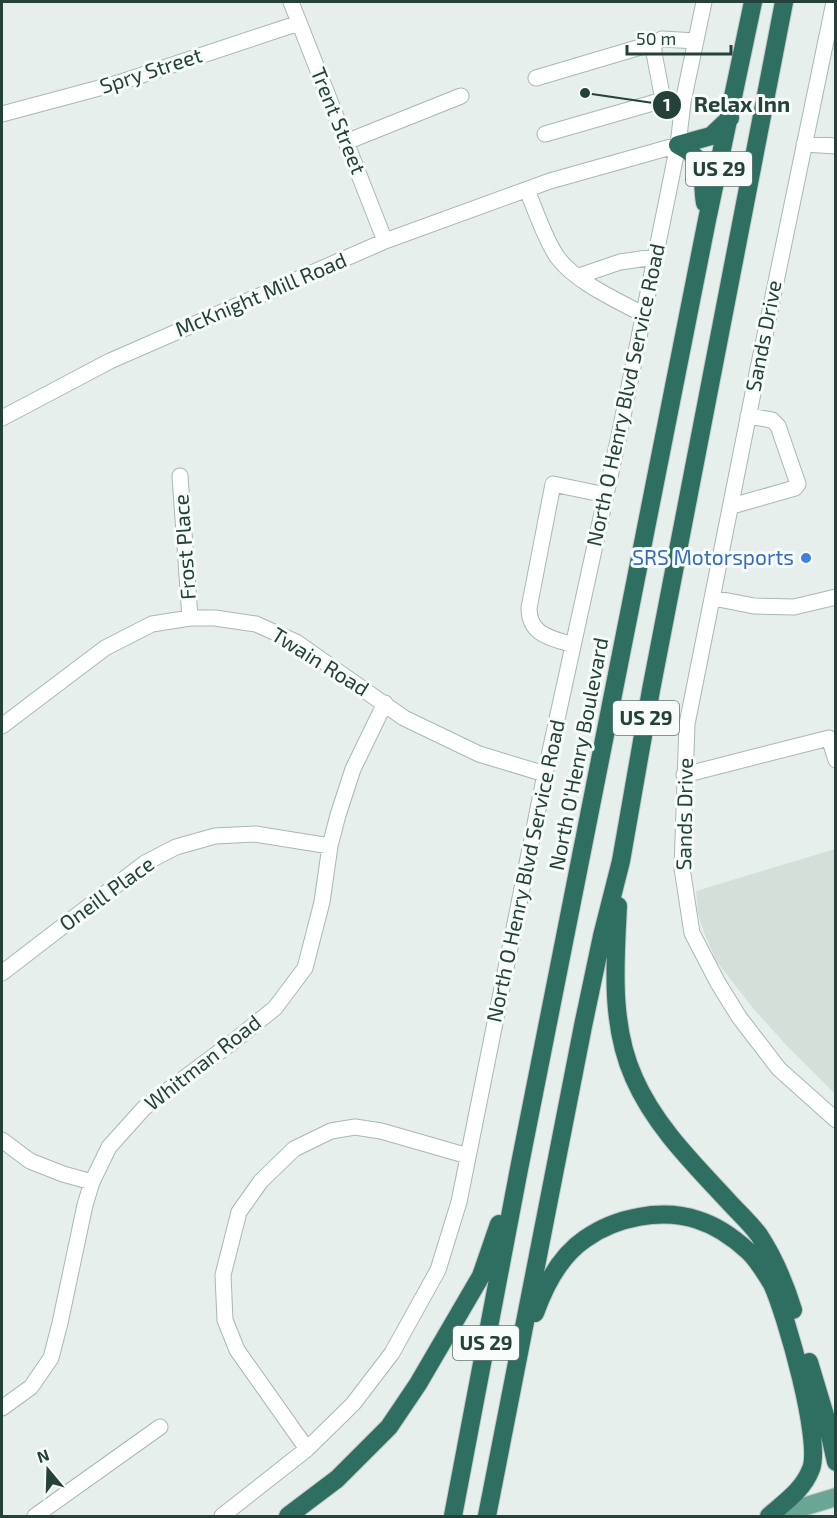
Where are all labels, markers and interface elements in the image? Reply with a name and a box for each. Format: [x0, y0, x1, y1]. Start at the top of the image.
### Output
scale bar [627, 18, 730, 56]
text: 50 m [636, 27, 676, 49]
street label: Spry Street [96, 41, 205, 98]
street label: Trent Street [307, 63, 372, 177]
callout: Relax Inn [652, 85, 802, 125]
text: Relax Inn [694, 90, 790, 116]
text: 1 [663, 93, 671, 115]
road number: US 29 [686, 152, 752, 186]
street label: North O Henry Blvd Service Road [580, 241, 669, 548]
street label: McKnight Mill Road [171, 246, 350, 341]
street label: Sands Drive [740, 278, 786, 393]
street label: Frost Place [167, 493, 200, 601]
place label: SRS Motorsports [632, 544, 794, 569]
marker: SRS Motorsports [799, 551, 813, 565]
street label: Twain Road [268, 621, 374, 700]
street label: North O'Henry Boulevard [543, 635, 612, 872]
road number: US 29 [613, 701, 679, 735]
street label: North O Henry Blvd Service Road [480, 717, 569, 1024]
street label: Sands Drive [670, 757, 697, 871]
street label: Oneill Place [54, 850, 158, 935]
street label: Whitman Road [139, 1009, 265, 1115]
road number: US 29 [453, 1326, 519, 1360]
north arrow [18, 1440, 78, 1500]
text: N [34, 1444, 52, 1466]

